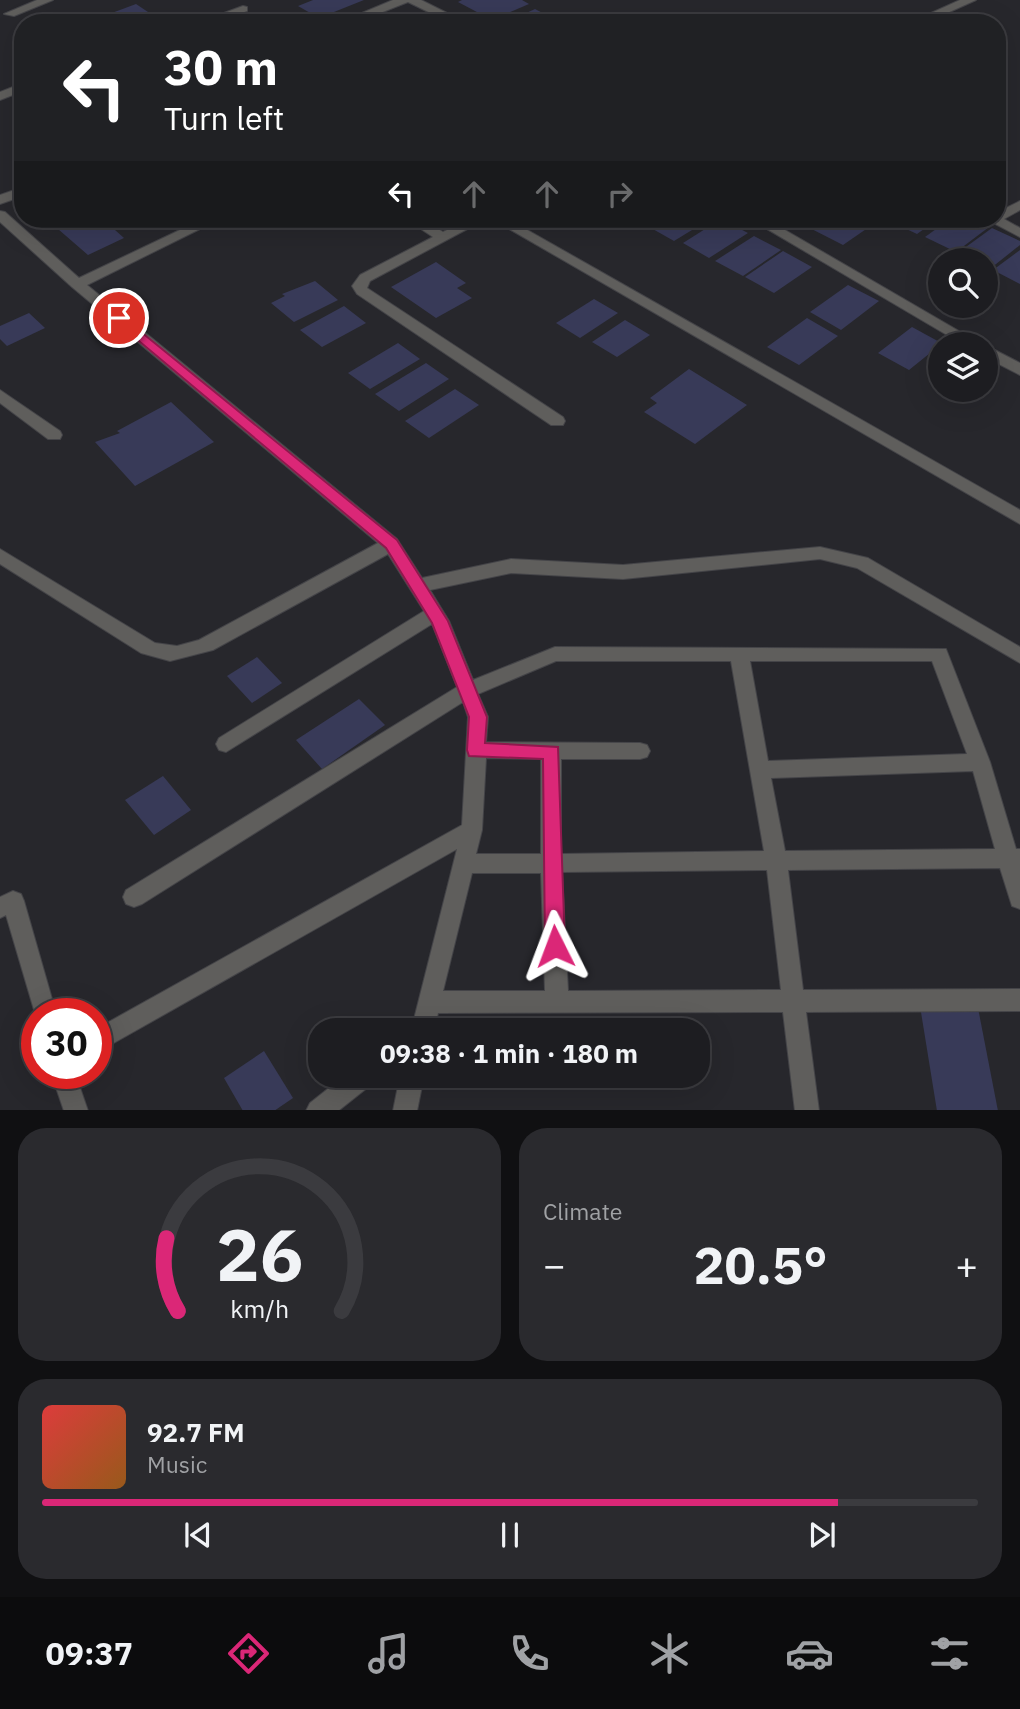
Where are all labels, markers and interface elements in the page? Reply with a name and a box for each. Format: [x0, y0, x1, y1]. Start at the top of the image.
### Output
text: 30 m [164, 35, 278, 98]
icon: left [49, 42, 140, 133]
text: Turn left [164, 97, 284, 139]
icon: left [382, 175, 420, 213]
icon: ahead [455, 175, 493, 213]
icon: ahead [528, 175, 566, 213]
icon: right [601, 175, 639, 213]
map controls [928, 248, 998, 402]
button: search [928, 248, 998, 318]
pin [89, 288, 149, 348]
icon: arrive [100, 299, 138, 337]
button: layers [928, 332, 998, 402]
position arrow [518, 909, 592, 983]
speed limit sign: 30 [21, 998, 112, 1089]
text: 09:38 · 1 min · 180 m [380, 1036, 638, 1070]
text: Climate [543, 1196, 622, 1226]
text: 26 [216, 1206, 303, 1301]
text: 20.5° [693, 1231, 828, 1298]
text: − [543, 1240, 566, 1289]
text: + [955, 1240, 978, 1289]
text: km/h [230, 1291, 289, 1324]
text: 92.7 FM [147, 1415, 245, 1449]
text: Music [147, 1449, 207, 1479]
icon: previous [179, 1516, 217, 1554]
icon: pause [491, 1516, 529, 1554]
icon: next [803, 1516, 841, 1554]
icon: directions [224, 1629, 273, 1678]
icon: music [364, 1629, 413, 1678]
icon: phone [505, 1629, 554, 1678]
icon: climate [645, 1629, 694, 1678]
icon: car [785, 1629, 834, 1678]
icon: filters [925, 1629, 974, 1678]
text: 09:37 [46, 1632, 133, 1674]

